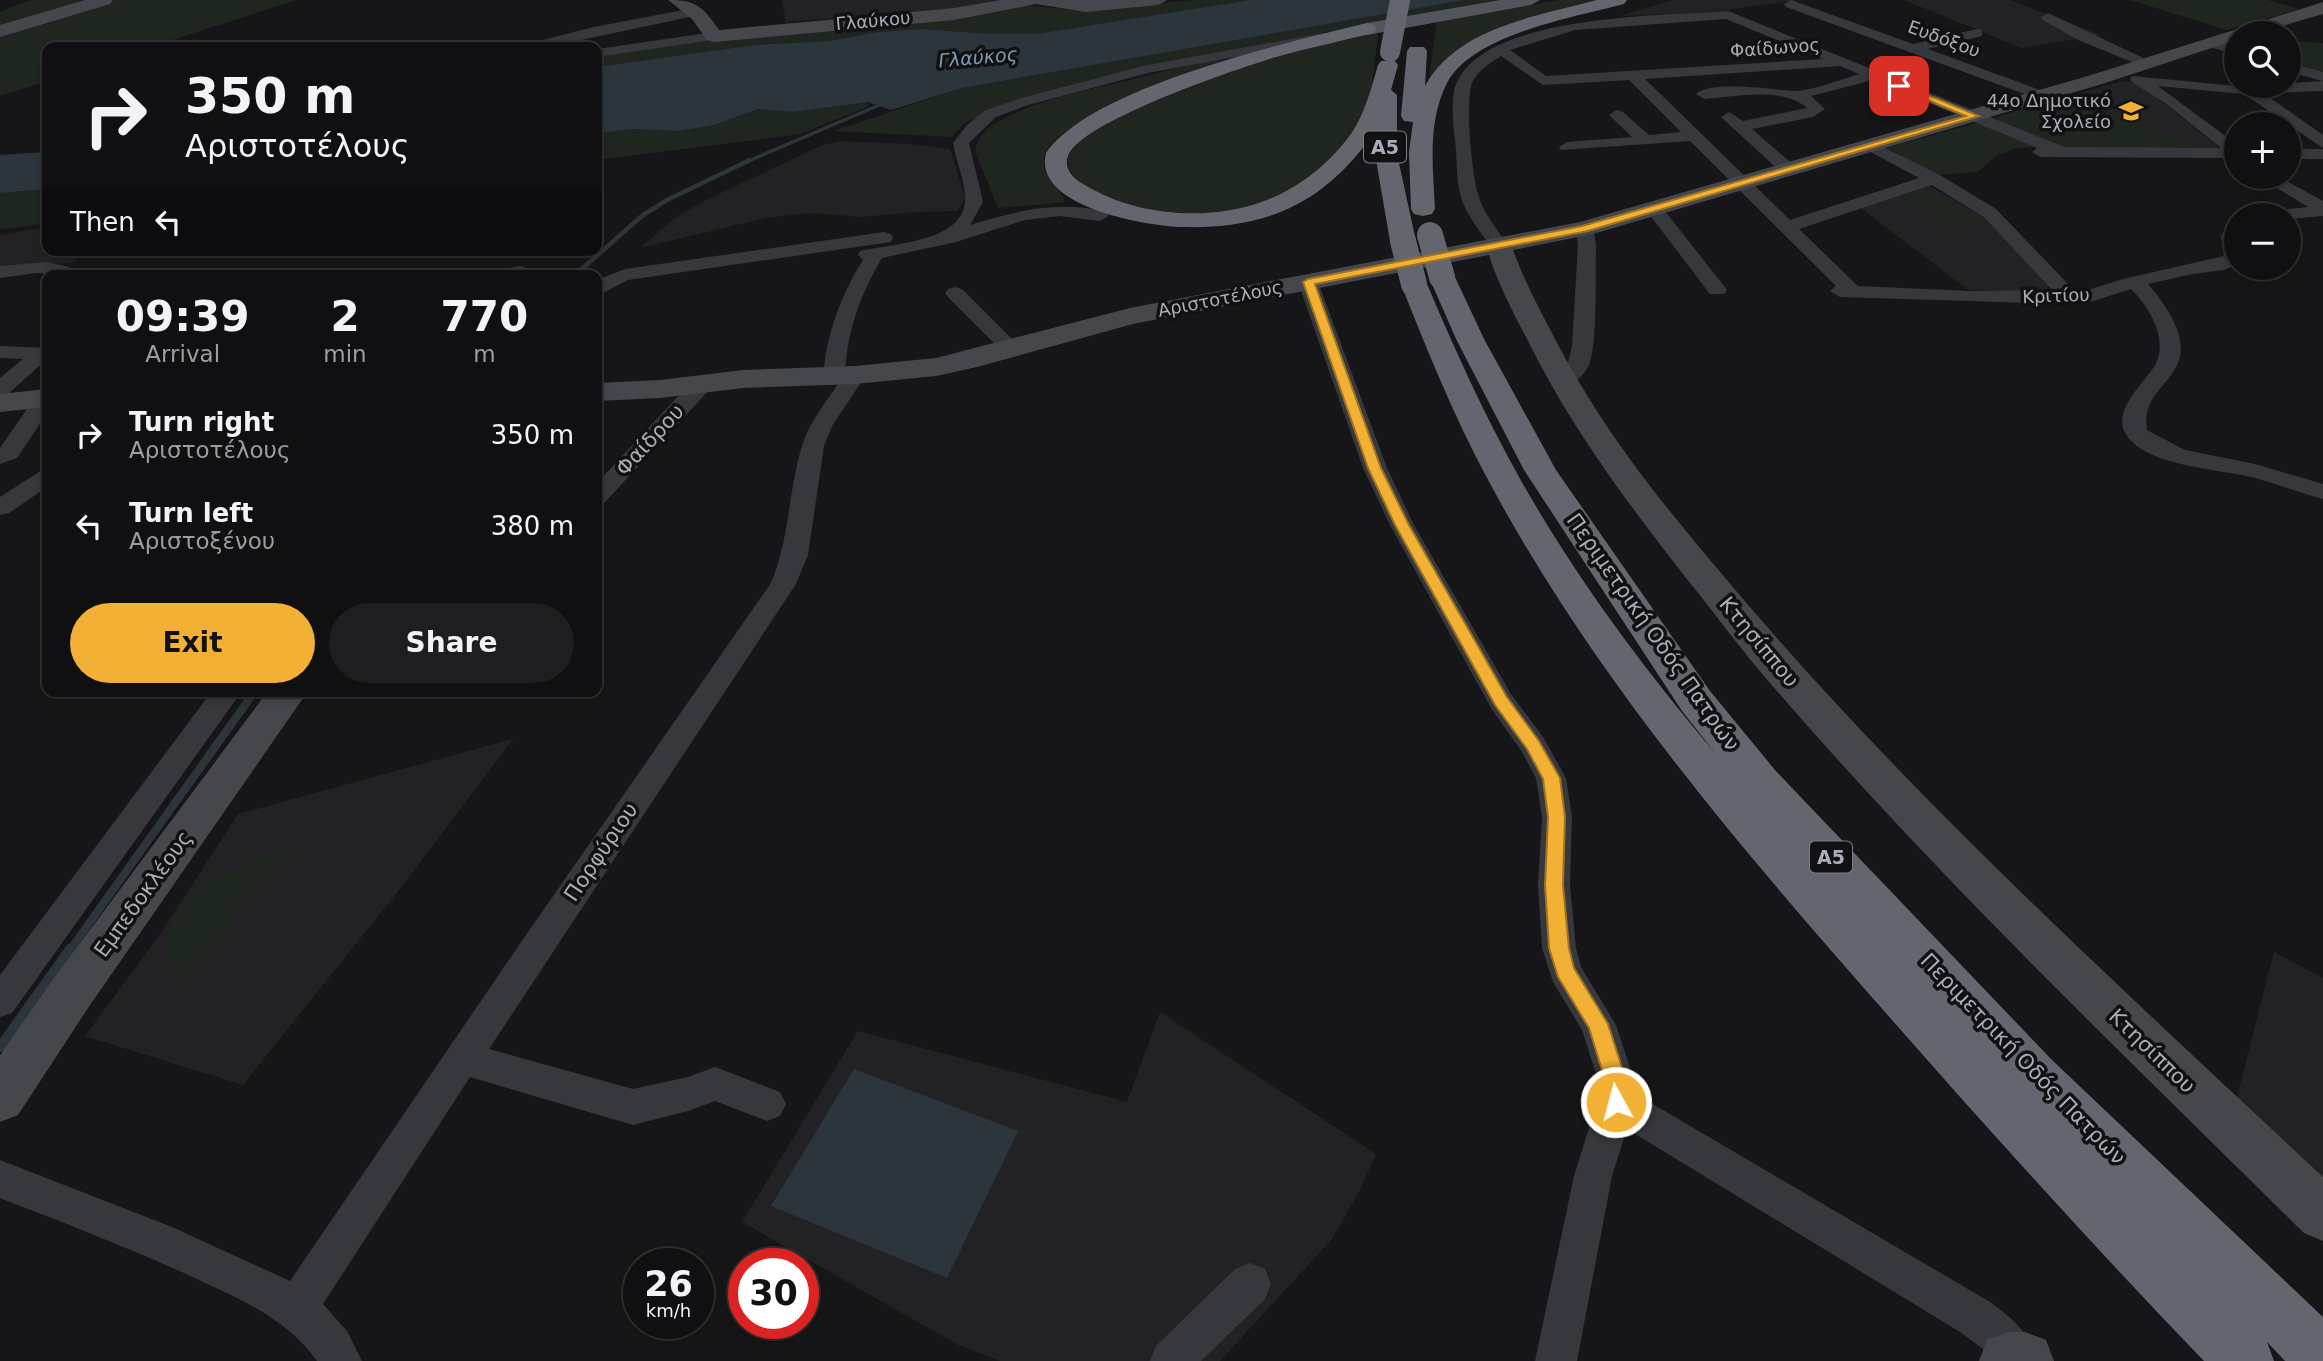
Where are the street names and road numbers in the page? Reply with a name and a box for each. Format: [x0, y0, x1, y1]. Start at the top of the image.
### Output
street label: Γλαύκου [835, 7, 911, 34]
street label: Ευδόξου [1905, 16, 1983, 61]
street label: Φαίδωνος [1729, 34, 1821, 61]
road number: Α5 [1364, 132, 1406, 162]
street label: Αριστοτέλους [1156, 276, 1284, 321]
street label: Κριτίου [2022, 284, 2090, 307]
street label: Φαίδρου [611, 399, 689, 481]
street label: Περιμετρική Οδός Πατρών [1562, 509, 1744, 755]
street label: Κτησίππου [1714, 592, 1804, 692]
street label: Πορφύριου [559, 798, 643, 906]
street label: Εμπεδοκλέους [89, 826, 197, 962]
road number: Α5 [1810, 842, 1852, 872]
street label: Περιμετρική Οδός Πατρών [1916, 949, 2130, 1169]
street label: Κτησίππου [2104, 1004, 2200, 1098]

